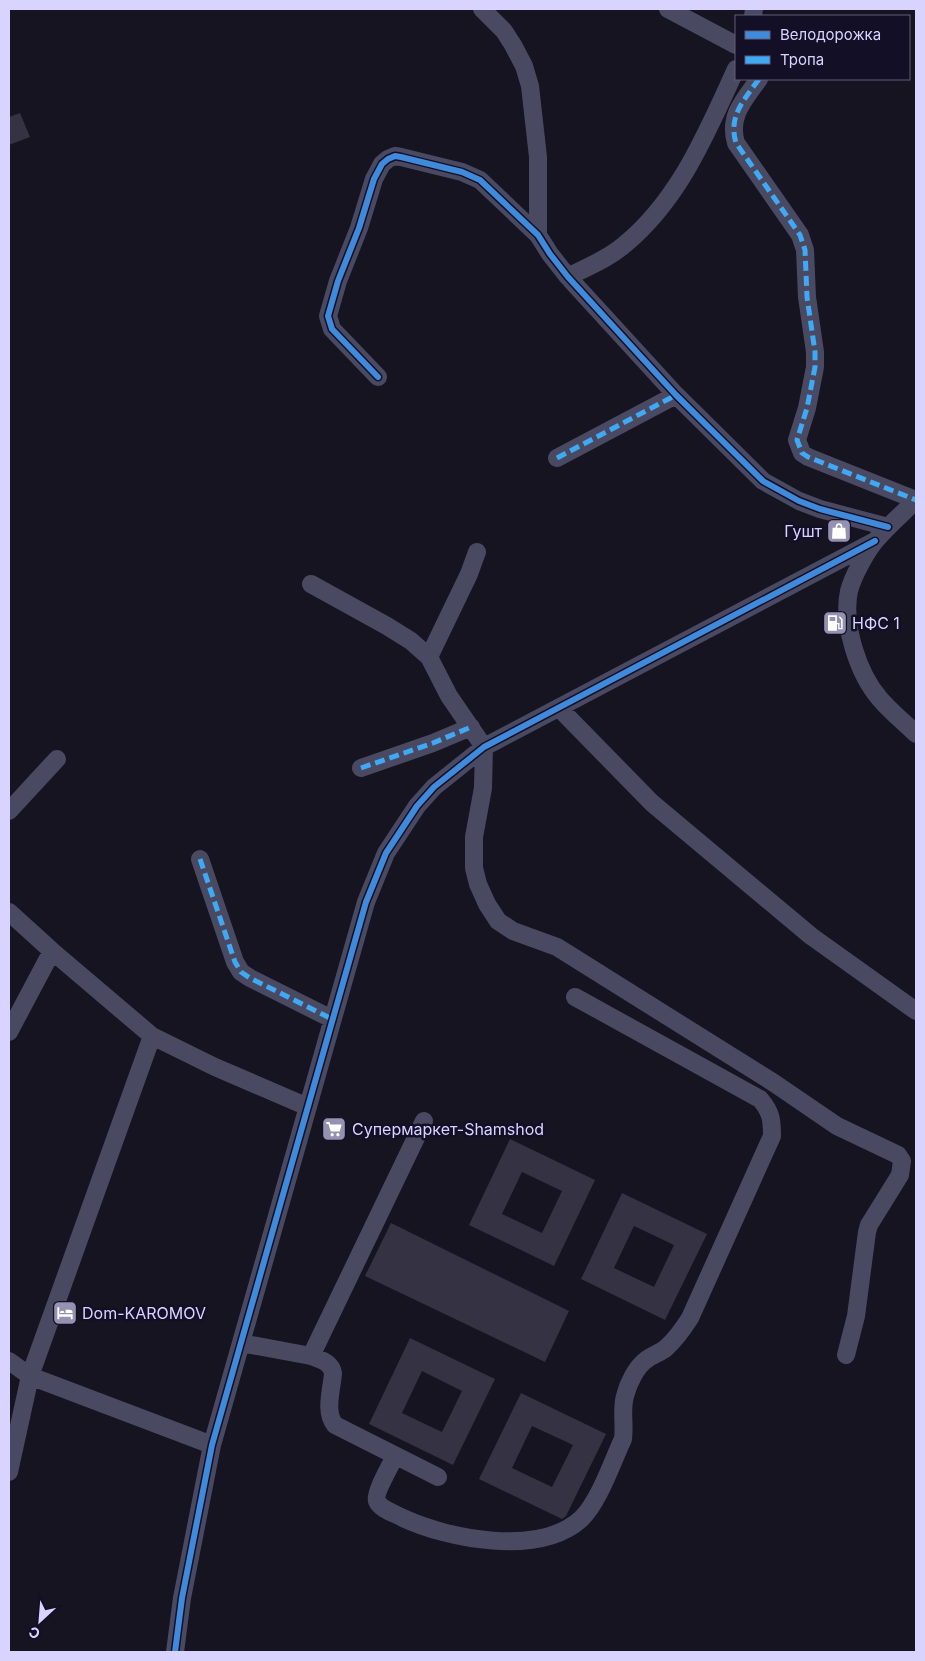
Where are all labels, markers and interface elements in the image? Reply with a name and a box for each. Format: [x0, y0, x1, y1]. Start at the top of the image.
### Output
legend [735, 15, 910, 80]
text: Велодорожка [780, 25, 881, 44]
text: Тропа [780, 50, 824, 69]
shop icon: Гушт [826, 518, 852, 544]
place label: Гушт [784, 521, 823, 541]
fuel station icon: НФС 1 [822, 610, 848, 636]
place label: НФС 1 [852, 613, 900, 633]
supermarket icon: Супермаркет-Shamshod [321, 1116, 347, 1142]
place label: Супермаркет-Shamshod [352, 1119, 544, 1139]
hotel icon: Dom-KAROMOV [52, 1300, 78, 1326]
place label: Dom-KAROMOV [82, 1303, 206, 1323]
north arrow [15, 1596, 65, 1646]
text: С [26, 1623, 42, 1643]

